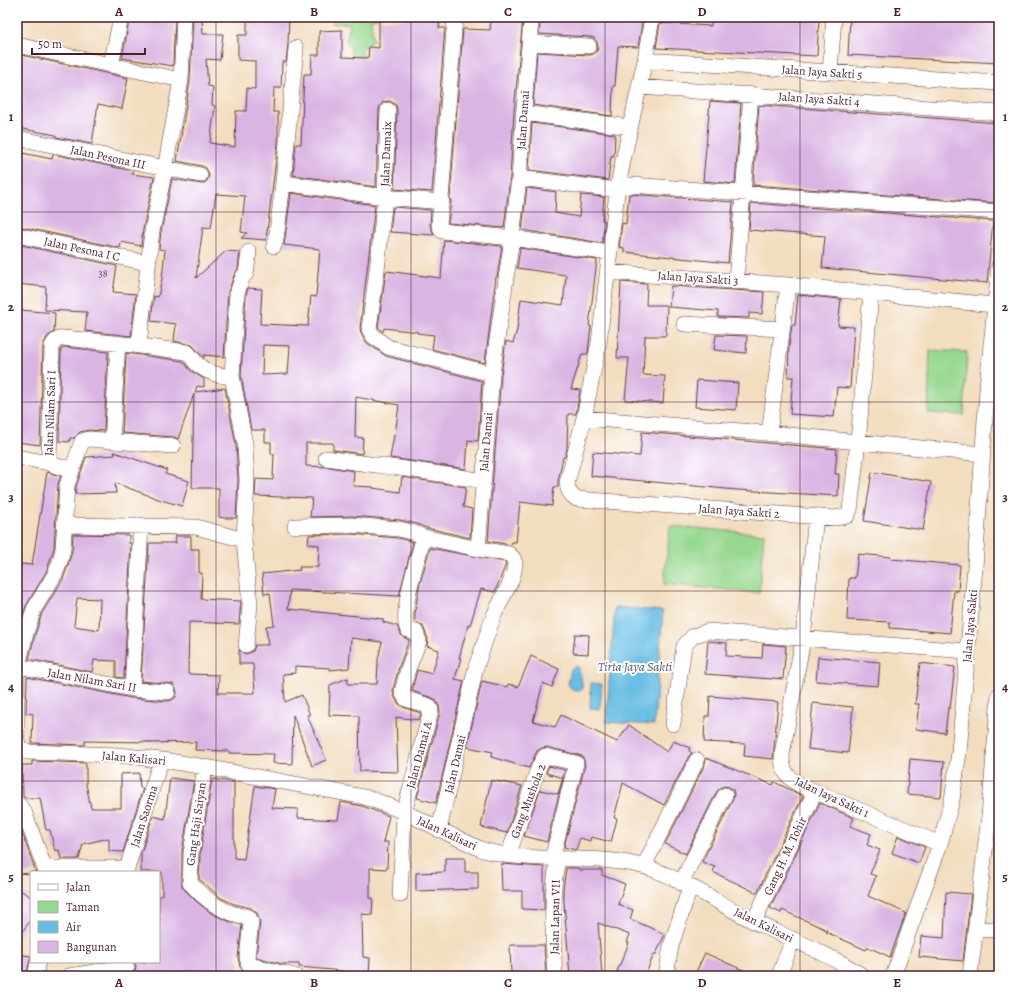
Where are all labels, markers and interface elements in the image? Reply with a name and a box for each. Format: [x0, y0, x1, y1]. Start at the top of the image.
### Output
text: A [114, 3, 124, 20]
text: B [310, 3, 318, 20]
text: C [504, 3, 512, 20]
text: D [697, 3, 707, 20]
text: E [893, 3, 901, 20]
scale bar [32, 30, 145, 56]
text: 50 m [38, 36, 62, 52]
street label: Jalan Jaya Sakti 5 [781, 61, 863, 83]
street label: Jalan Jaya Sakti 4 [778, 88, 861, 110]
street label: Jalan Damai [513, 90, 533, 150]
text: 1 [9, 108, 14, 125]
text: 1 [1003, 108, 1008, 125]
street label: Jalan Damaix [377, 121, 395, 187]
street label: Jalan Pesona III [69, 141, 147, 173]
street label: Jalan Pesona I C [42, 233, 122, 265]
house number: 38 [98, 267, 108, 280]
street label: Jalan Jaya Sakti 3 [657, 267, 739, 289]
text: 2 [8, 298, 15, 315]
text: 2 [1002, 298, 1009, 315]
street label: Jalan Nilam Sari I [41, 370, 59, 456]
street label: Jalan Damai [475, 412, 497, 472]
text: 3 [8, 488, 14, 505]
text: 3 [1002, 488, 1008, 505]
street label: Jalan Jaya Sakti 2 [698, 500, 781, 522]
street label: Jalan Jaya Sakti [959, 589, 981, 663]
water label: Tirta Jaya Sakti [598, 658, 673, 675]
street label: Jalan Nilam Sari II [46, 664, 138, 696]
text: 4 [8, 678, 14, 695]
text: 4 [1002, 678, 1008, 695]
street label: Jalan Damai A [402, 719, 436, 790]
street label: Jalan Damai [440, 733, 470, 795]
street label: Jalan Kalisari [101, 747, 167, 769]
street label: Gang Mushola 2 [506, 761, 550, 841]
street label: Jalan Jaya Sakti 1 [792, 773, 872, 821]
street label: Gang Haji Saiyan [182, 781, 210, 867]
street label: Jalan Saorma [126, 782, 162, 849]
street label: Jalan Kalisari [414, 812, 480, 854]
street label: Gang H. M. Tohir [760, 814, 810, 898]
text: 5 [8, 868, 14, 885]
text: 5 [1002, 868, 1008, 885]
legend [30, 871, 160, 963]
text: Jalan [66, 879, 91, 895]
street label: Jalan Lapan VII [546, 879, 564, 955]
text: Taman [66, 899, 100, 915]
street label: Jalan Kalisari [732, 904, 796, 946]
text: Air [65, 919, 81, 935]
text: Bangunan [66, 939, 117, 955]
text: A [114, 974, 124, 991]
text: B [310, 974, 318, 991]
text: C [504, 974, 512, 991]
text: D [697, 974, 707, 991]
text: E [893, 974, 901, 991]

